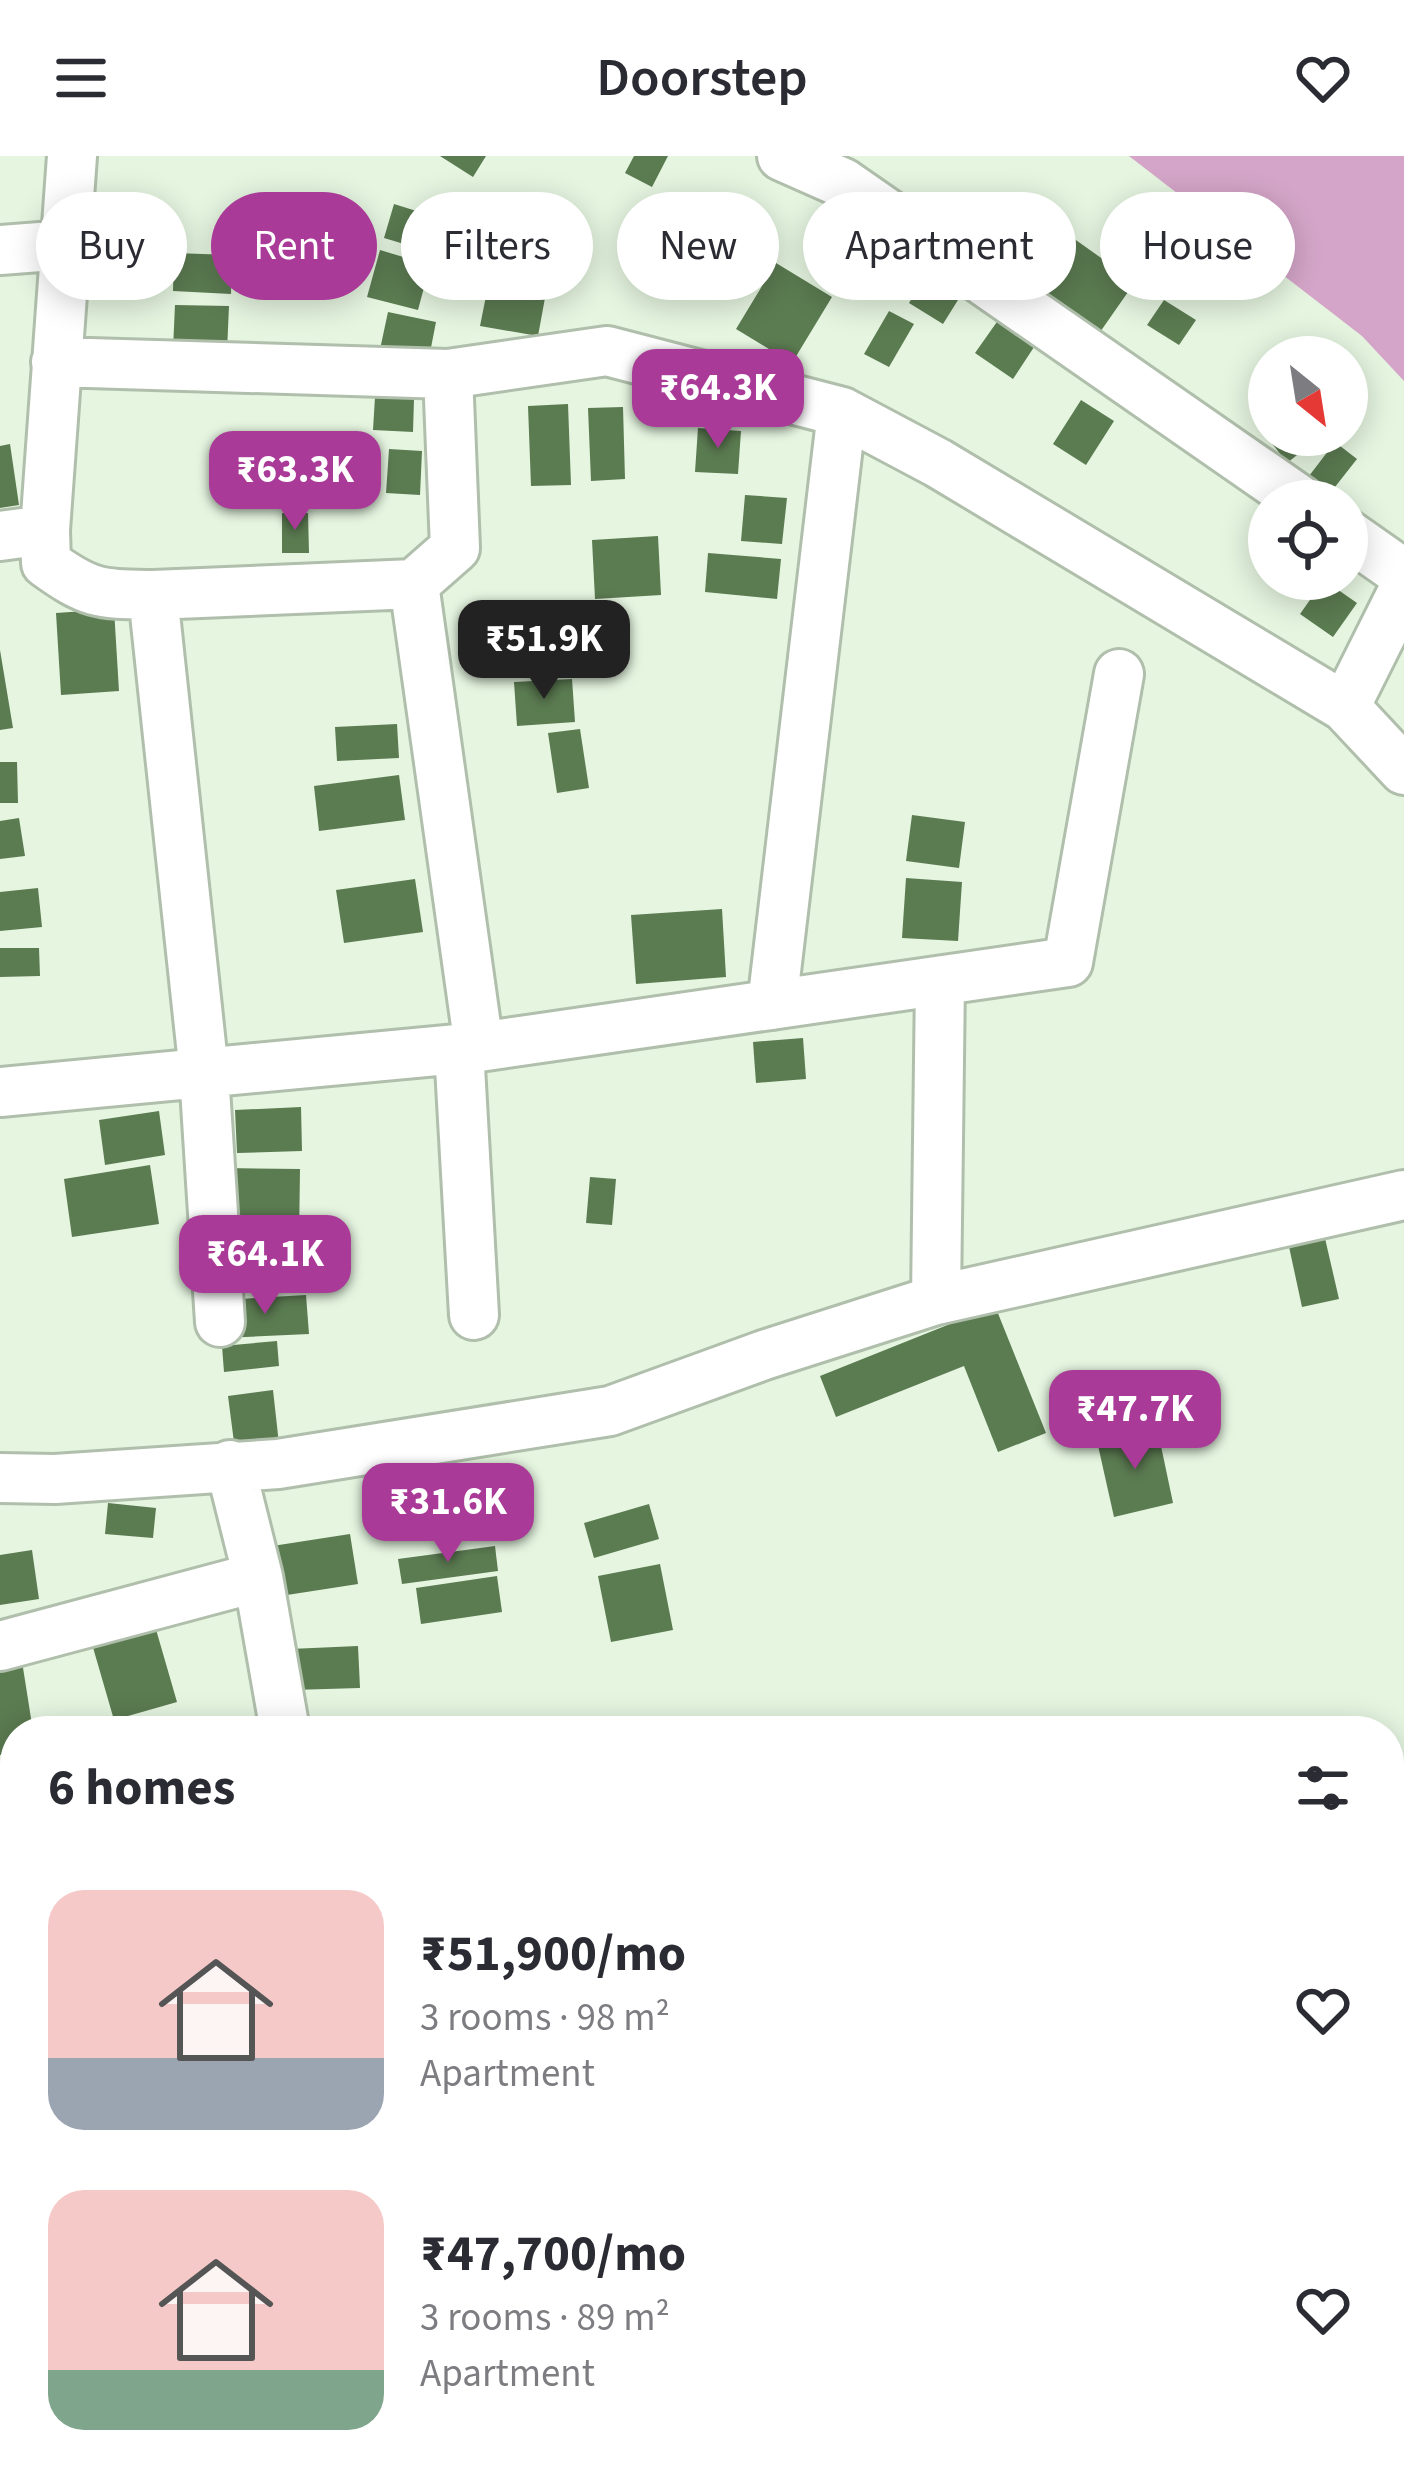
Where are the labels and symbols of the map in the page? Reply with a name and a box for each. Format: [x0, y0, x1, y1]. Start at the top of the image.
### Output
north arrow [1248, 336, 1368, 456]
pin: ₹64.3K [620, 349, 816, 451]
pin: ₹63.3K [197, 431, 393, 533]
pin: ₹51.9K [446, 600, 642, 702]
pin: ₹64.1K [167, 1215, 363, 1317]
pin: ₹47.7K [1037, 1370, 1233, 1472]
pin: ₹31.6K [350, 1463, 546, 1565]

